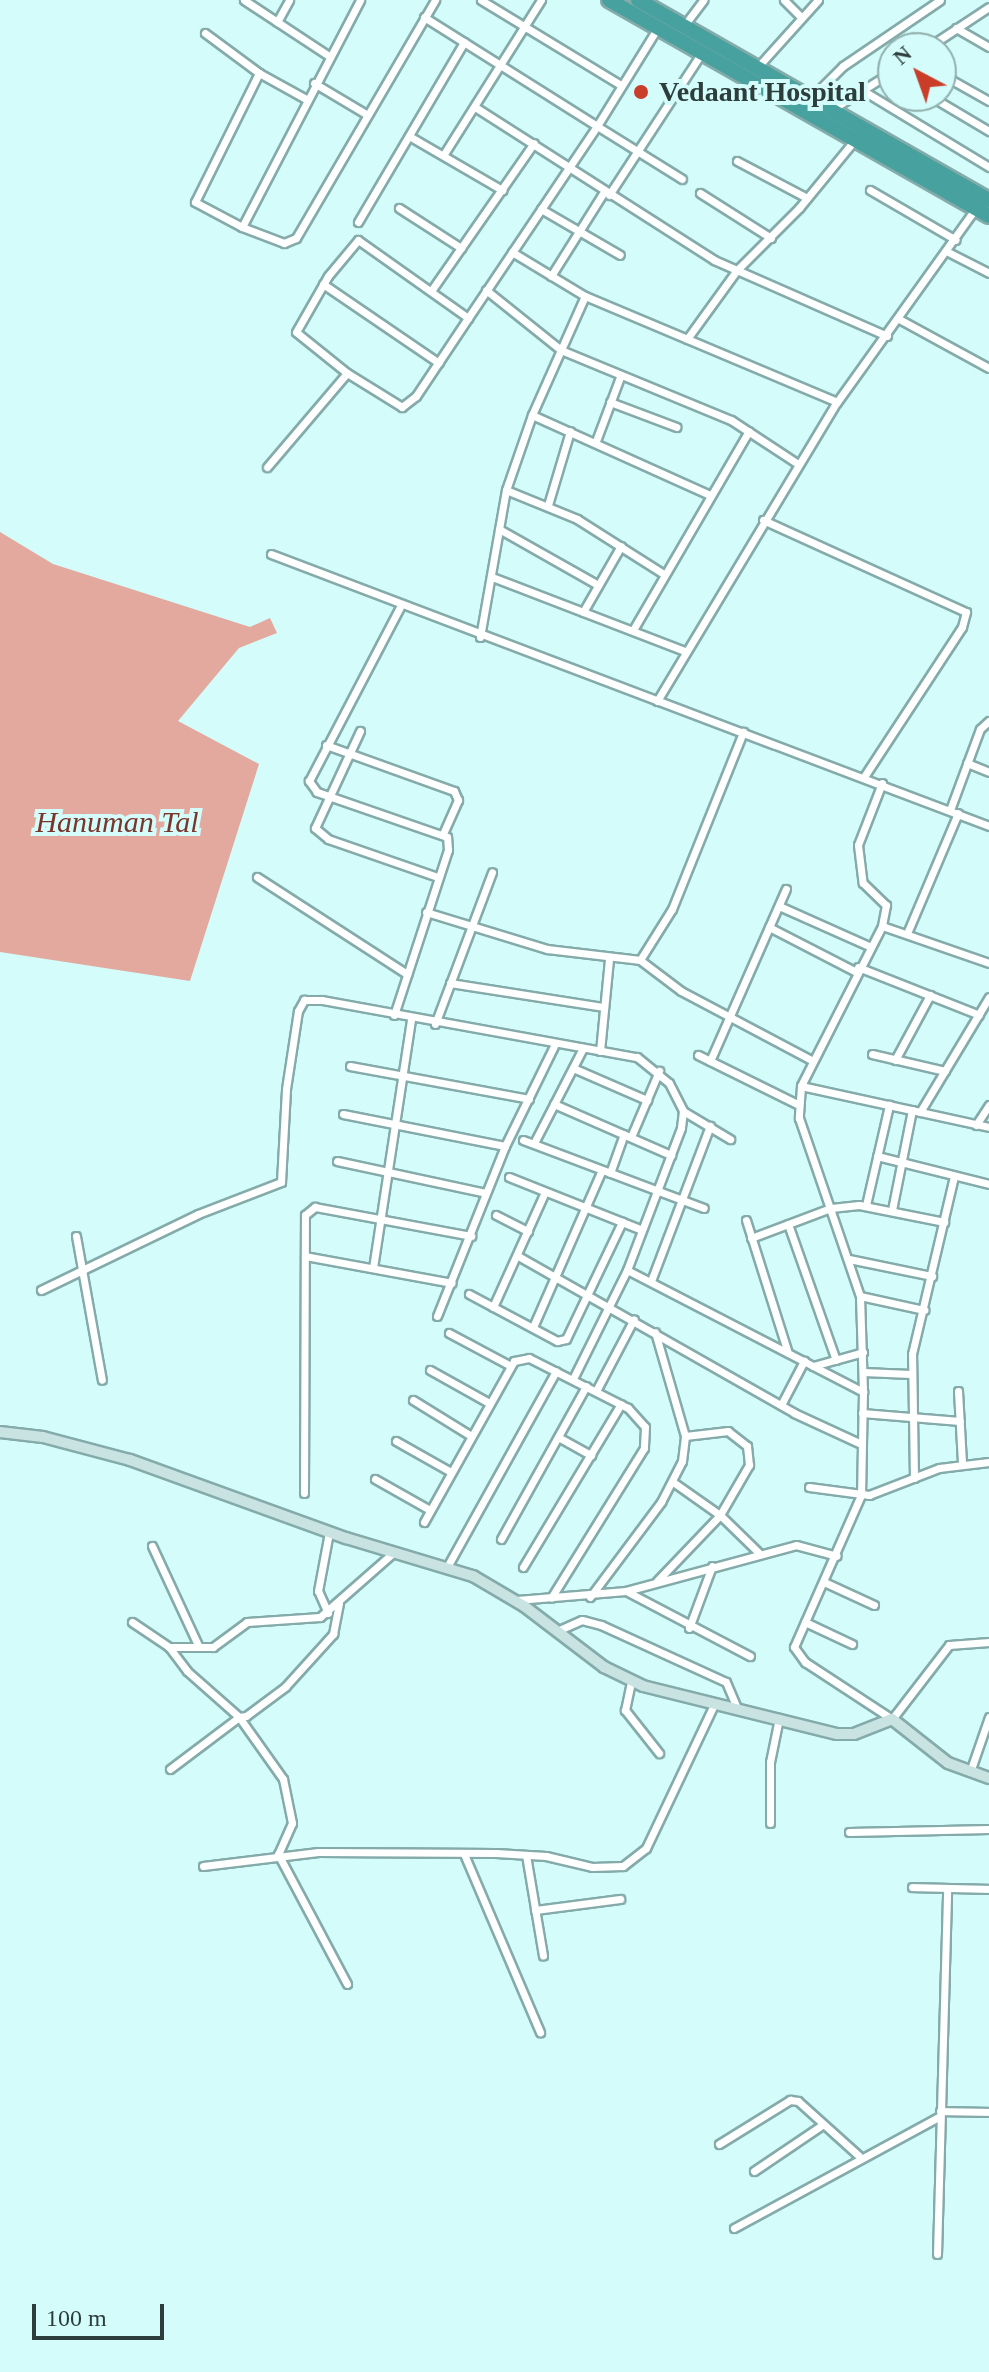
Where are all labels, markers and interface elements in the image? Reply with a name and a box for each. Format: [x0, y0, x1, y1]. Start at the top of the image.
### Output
north arrow [877, 32, 957, 112]
text: N [888, 40, 916, 70]
place label: Vedaant Hospital [659, 75, 866, 109]
marker: Vedaant Hospital [630, 81, 652, 103]
water label: Hanuman Tal [35, 804, 199, 840]
scale bar [36, 2288, 168, 2338]
text: 100 m [46, 2305, 107, 2331]

